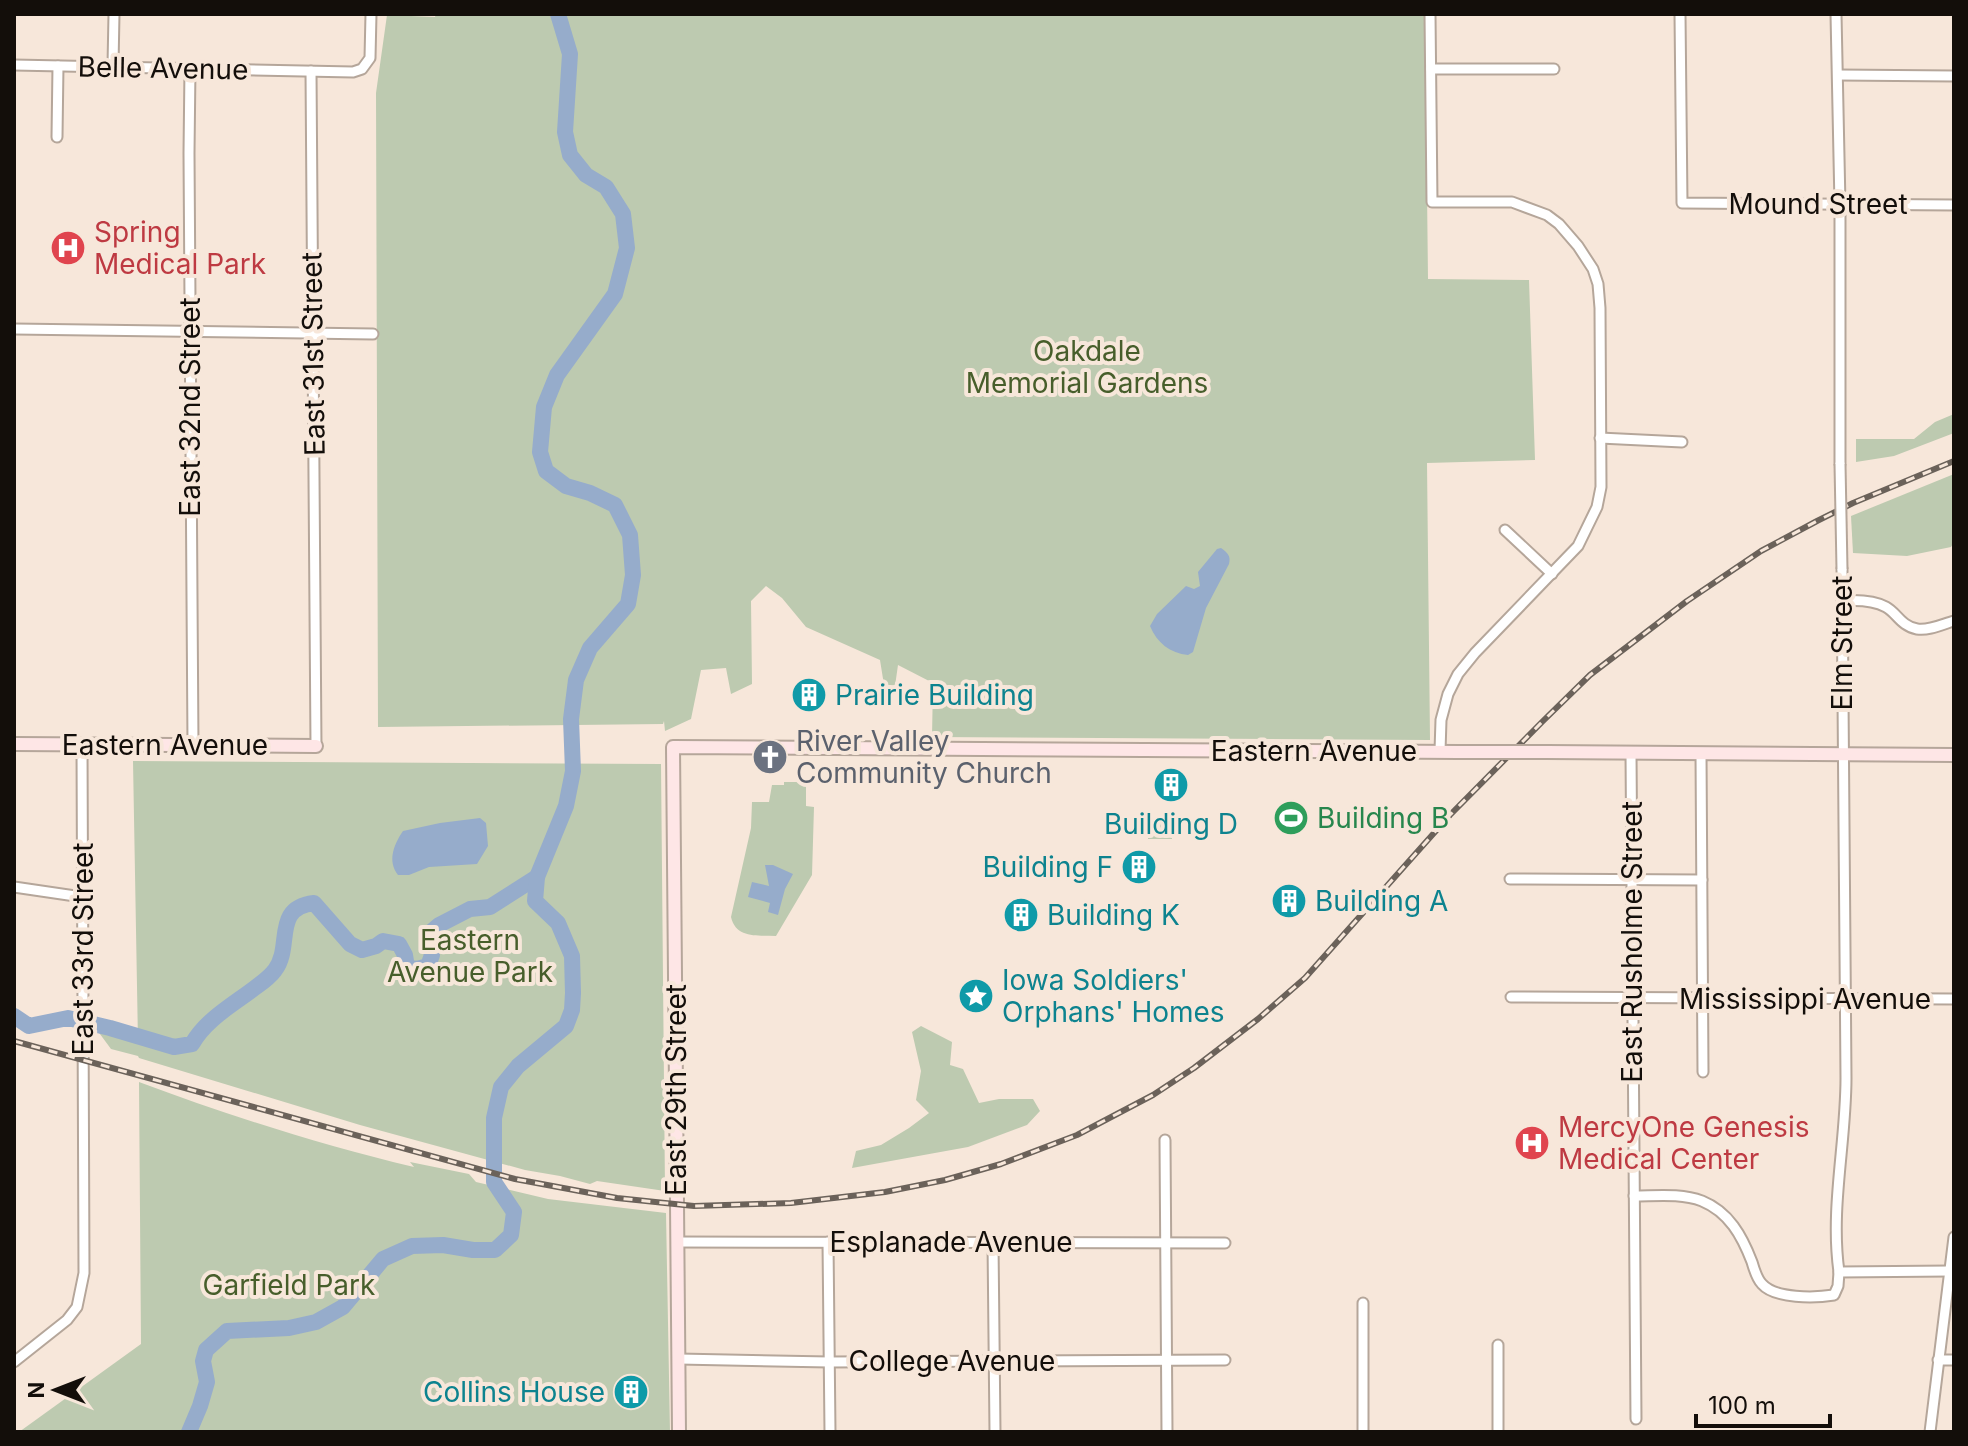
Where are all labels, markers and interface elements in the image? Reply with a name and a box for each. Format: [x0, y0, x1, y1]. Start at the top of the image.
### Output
street label: Belle Avenue [77, 50, 249, 86]
street label: Mound Street [1728, 187, 1908, 221]
place label: Spring Medical Park [94, 215, 266, 281]
hospital icon: Spring Medical Park [49, 229, 87, 267]
street label: East 31st Street [294, 252, 332, 456]
street label: East 32nd Street [173, 297, 207, 517]
park label: Oakdale Memorial Gardens [966, 334, 1208, 400]
street label: Elm Street [1825, 575, 1859, 711]
building icon: Prairie Building [790, 676, 828, 714]
place label: Prairie Building [835, 678, 1034, 712]
place label: River Valley Community Church [796, 724, 1052, 790]
street label: Eastern Avenue [62, 728, 268, 762]
street label: Eastern Avenue [1211, 734, 1417, 768]
church icon: River Valley Community Church [751, 738, 789, 776]
building icon: Building D [1152, 766, 1190, 804]
sports icon: Building B [1272, 799, 1310, 837]
place label: Building B [1317, 801, 1449, 835]
street label: East Rusholme Street [1615, 801, 1649, 1083]
place label: Building D [1104, 807, 1238, 841]
street label: East 33rd Street [66, 842, 100, 1056]
building icon: Building F [1120, 848, 1158, 886]
place label: Building F [983, 850, 1113, 884]
building icon: Building A [1270, 882, 1308, 920]
place label: Building A [1315, 884, 1448, 918]
building icon: Building K [1002, 896, 1040, 934]
place label: Building K [1047, 898, 1180, 932]
park label: Eastern Avenue Park [387, 923, 553, 989]
place label: Iowa Soldiers' Orphans' Homes [1002, 963, 1225, 1029]
place icon: Iowa Soldiers' Orphans' Homes [957, 977, 995, 1015]
street label: Mississippi Avenue [1679, 982, 1931, 1016]
street label: East 29th Street [659, 984, 693, 1196]
place label: MercyOne Genesis Medical Center [1558, 1110, 1809, 1176]
hospital icon: MercyOne Genesis Medical Center [1513, 1124, 1551, 1162]
street label: Esplanade Avenue [829, 1225, 1073, 1259]
park label: Garfield Park [203, 1268, 375, 1302]
street label: College Avenue [849, 1344, 1055, 1378]
north arrow [16, 1350, 96, 1430]
building icon: Collins House [612, 1373, 650, 1411]
place label: Collins House [423, 1375, 605, 1409]
scale bar [1696, 1378, 1830, 1428]
text: N [23, 1382, 49, 1398]
text: 100 m [1708, 1391, 1776, 1420]

